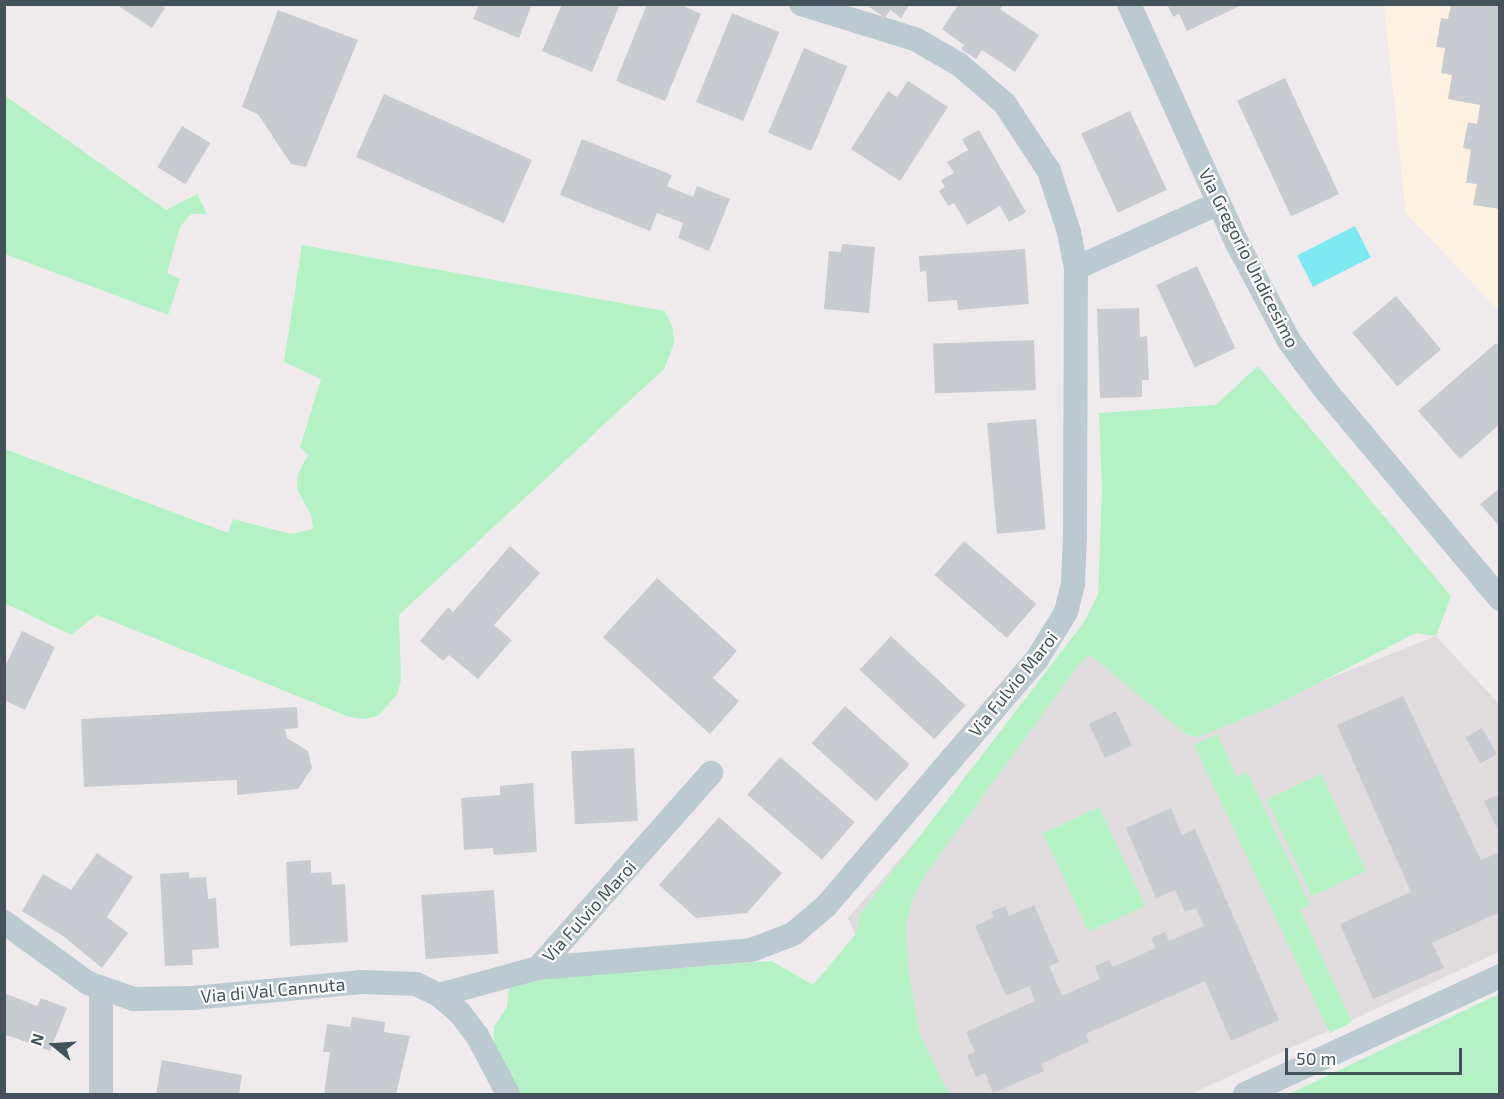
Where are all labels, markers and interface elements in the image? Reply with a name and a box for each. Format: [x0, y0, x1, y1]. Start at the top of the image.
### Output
street label: Via Gregorio Undicesimo [1194, 165, 1304, 351]
street label: Via Fulvio Maroi [964, 627, 1062, 741]
street label: Via Fulvio Maroi [538, 856, 640, 966]
street label: Via di Val Cannuta [199, 973, 347, 1007]
north arrow [24, 1015, 84, 1075]
text: N [26, 1031, 47, 1048]
scale bar [1288, 1036, 1465, 1074]
text: 50 m [1296, 1047, 1336, 1069]

